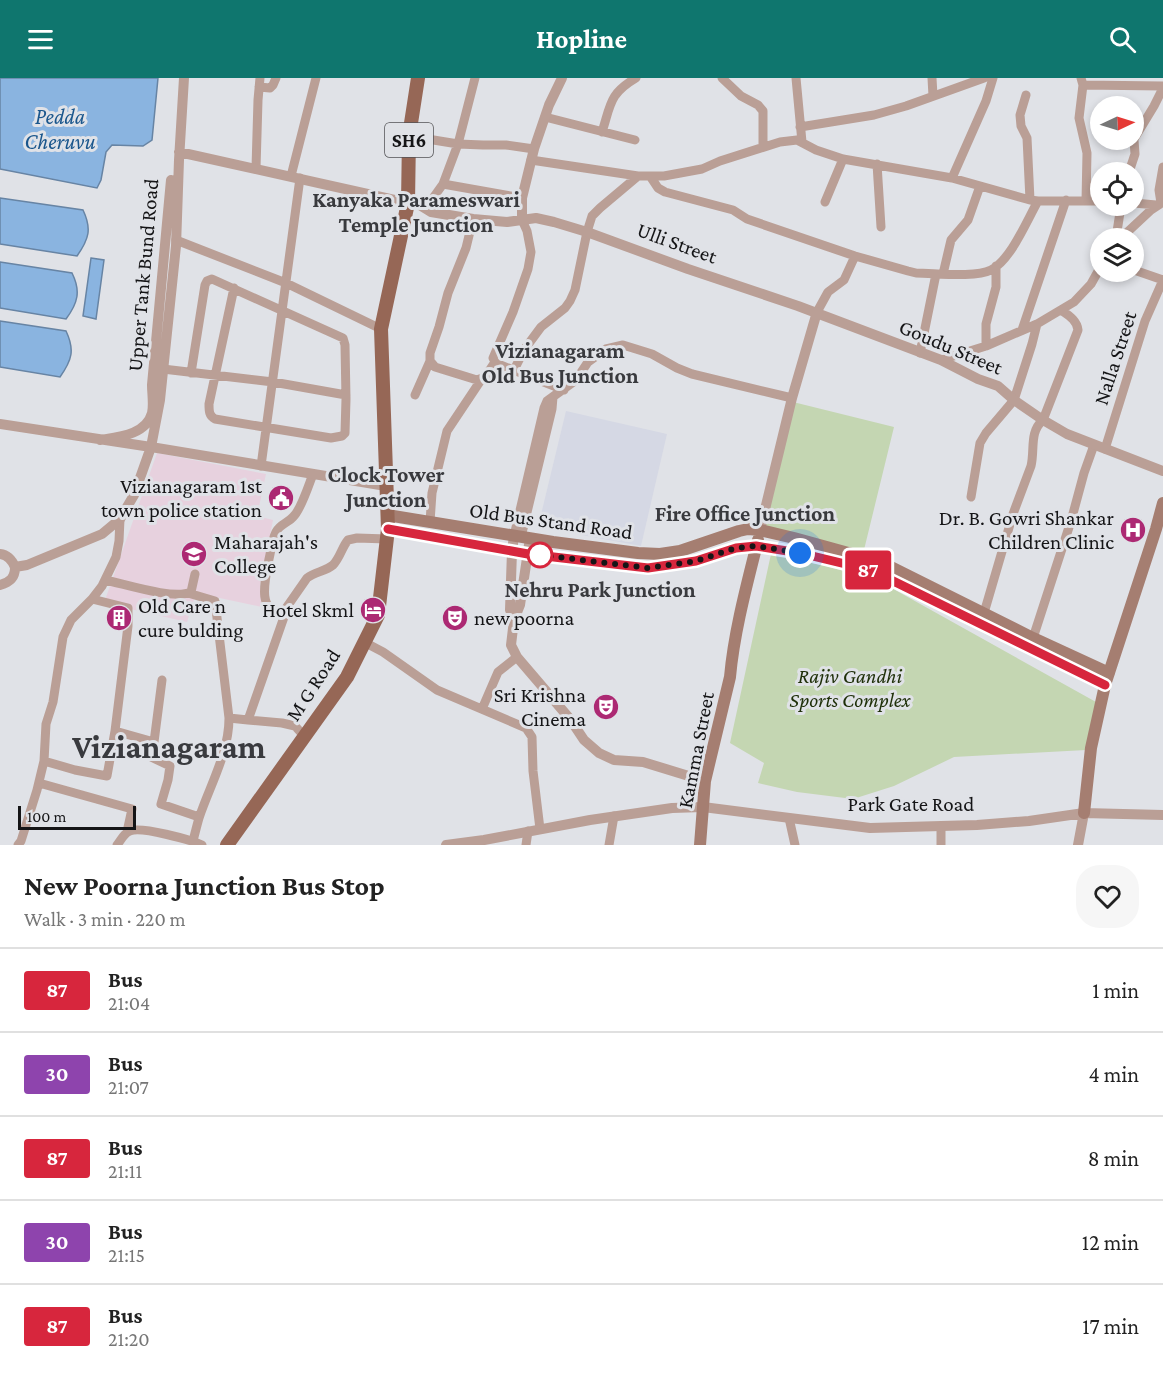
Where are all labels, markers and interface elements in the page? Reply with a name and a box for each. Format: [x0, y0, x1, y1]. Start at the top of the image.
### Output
icon: menu [24, 23, 57, 56]
icon: search [1106, 23, 1139, 56]
text: Hopline [536, 24, 627, 54]
north arrow [1090, 96, 1144, 150]
map controls [1090, 96, 1144, 282]
water label: Pedda Cheruvu [25, 104, 95, 154]
road number: SH6 [385, 123, 433, 157]
button: locate [1090, 162, 1144, 216]
street label: Upper Tank Bund Road [123, 178, 163, 372]
district label: Kanyaka Parameswari Temple Junction [312, 187, 520, 237]
street label: Ulli Street [634, 217, 721, 269]
button: layers [1090, 228, 1144, 282]
street label: Nalla Street [1089, 307, 1142, 408]
street label: Goudu Street [896, 314, 1007, 380]
district label: Vizianagaram Old Bus Junction [481, 338, 639, 388]
district label: Clock Tower Junction [328, 462, 445, 512]
place label: Vizianagaram 1st town police station [101, 474, 263, 522]
public building icon: Vizianagaram 1st town police station [266, 483, 296, 513]
street label: Old Bus Stand Road [468, 498, 634, 544]
district label: Fire Office Junction [655, 501, 836, 526]
place label: Dr. B. Gowri Shankar Children Clinic [939, 506, 1115, 554]
hospital icon: Dr. B. Gowri Shankar Children Clinic [1118, 515, 1148, 545]
place label: Maharajah's College [214, 530, 318, 578]
your location [785, 538, 815, 568]
school or university icon: Maharajah's College [179, 539, 209, 569]
unlabelled marker [527, 542, 553, 568]
line badge: 87 [841, 550, 895, 590]
text: 87 [857, 558, 879, 582]
district label: Nehru Park Junction [504, 577, 696, 602]
place label: Old Care n cure bulding [138, 594, 243, 642]
hotel icon: Hotel Skml [358, 595, 388, 625]
place label: Hotel Skml [262, 598, 354, 622]
building icon: Old Care n cure bulding [104, 603, 134, 633]
theatre icon: new poorna [440, 603, 470, 633]
place label: new poorna [474, 606, 574, 630]
street label: M G Road [281, 644, 345, 726]
park label: Rajiv Gandhi Sports Complex [789, 664, 912, 712]
place label: Sri Krishna Cinema [494, 683, 586, 731]
street label: Kamma Street [673, 689, 719, 810]
theatre icon: Sri Krishna Cinema [591, 692, 621, 722]
district label: Vizianagaram [71, 728, 266, 765]
street label: Park Gate Road [848, 792, 974, 816]
scale bar [18, 803, 136, 830]
text: 100 m [27, 808, 66, 825]
button: heart [1076, 865, 1139, 928]
text: New Poorna Junction Bus Stop [24, 870, 385, 901]
text: Walk · 3 min · 220 m [24, 908, 186, 930]
text: Bus [108, 967, 142, 992]
text: 87 [46, 978, 68, 1002]
text: 1 min [1092, 978, 1139, 1003]
text: 21:04 [108, 992, 150, 1014]
text: Bus [108, 1051, 142, 1076]
text: 30 [45, 1062, 69, 1086]
text: 4 min [1088, 1062, 1139, 1087]
text: 21:07 [108, 1076, 149, 1098]
text: Bus [108, 1135, 142, 1160]
text: 87 [46, 1146, 68, 1170]
text: 8 min [1088, 1146, 1139, 1171]
text: 21:11 [108, 1160, 142, 1182]
text: Bus [108, 1219, 142, 1244]
text: 30 [45, 1230, 69, 1254]
text: 12 min [1082, 1230, 1139, 1255]
text: 21:15 [108, 1244, 145, 1266]
text: Bus [108, 1303, 142, 1328]
text: 87 [46, 1314, 68, 1338]
text: 17 min [1082, 1314, 1139, 1339]
text: 21:20 [108, 1328, 150, 1350]

